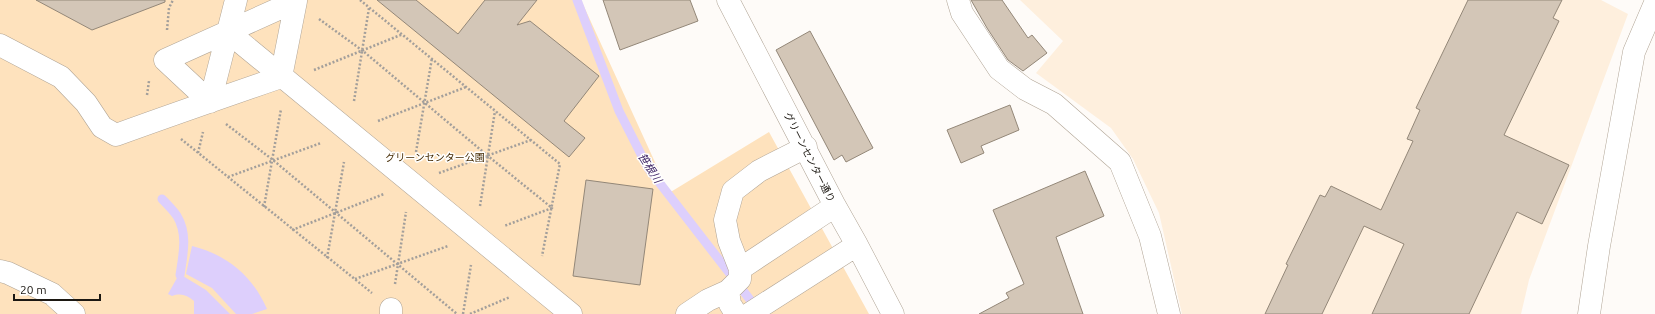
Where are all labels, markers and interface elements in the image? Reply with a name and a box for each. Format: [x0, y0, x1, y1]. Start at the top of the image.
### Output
street label: グリーンセンター通り [782, 110, 837, 204]
water label: 笹根川 [636, 151, 665, 186]
park label: グリーンセンター公園 [385, 152, 485, 163]
scale bar [14, 276, 100, 302]
text: 20 m [20, 283, 47, 296]

